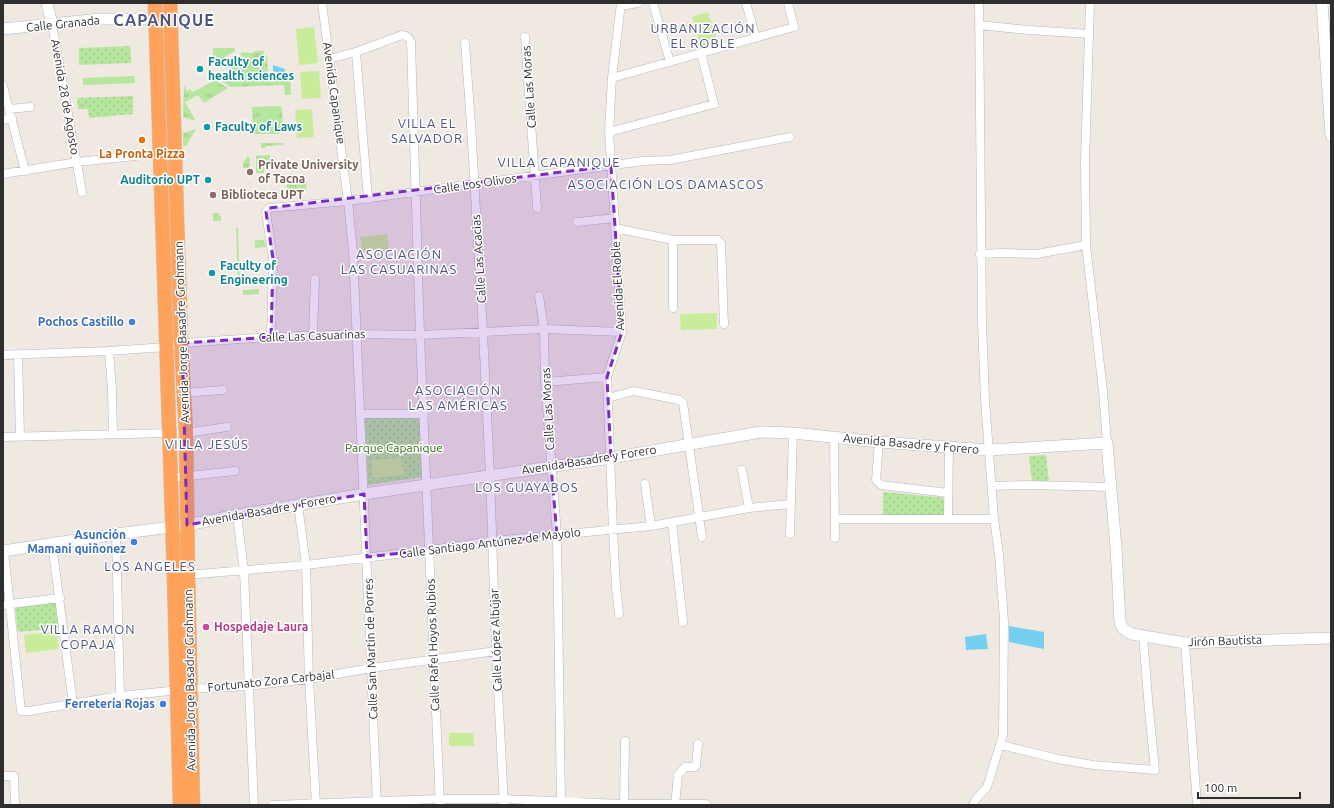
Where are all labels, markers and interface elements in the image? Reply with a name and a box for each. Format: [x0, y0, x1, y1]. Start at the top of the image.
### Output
district label: CAPANIQUE [113, 11, 215, 29]
street label: Calle Granada [25, 13, 100, 34]
district label: URBANIZACIÓN EL ROBLE [651, 21, 755, 50]
street label: Avenida 28 de Agosto [49, 38, 82, 156]
street label: Avenida Capanique [321, 41, 348, 145]
street label: Calle Las Moras [519, 45, 538, 129]
place label: Faculty of health sciences [208, 55, 295, 82]
marker: Faculty of health sciences [195, 64, 205, 74]
district label: VILLA EL SALVADOR [391, 116, 463, 145]
place label: Faculty of Laws [215, 120, 302, 133]
marker: Faculty of Laws [202, 122, 212, 132]
marker: La Pronta Pizza [137, 135, 147, 145]
place label: La Pronta Pizza [99, 147, 185, 160]
district label: VILLA CAPANIQUE [498, 155, 620, 170]
place label: Private University of Tacna [258, 158, 359, 185]
marker: Private University of Tacna [245, 167, 255, 177]
street label: Calle Los Olivos [433, 171, 517, 196]
place label: Auditorio UPT [120, 173, 200, 186]
marker: Auditorio UPT [203, 175, 213, 185]
district label: ASOCIACIÓN LOS DAMASCOS [568, 177, 764, 191]
place label: Biblioteca UPT [221, 188, 304, 201]
marker: Biblioteca UPT [208, 190, 218, 200]
street label: Calle Las Acacias [469, 214, 488, 304]
street label: Avenida Jorge Basadre Grohmann [172, 241, 191, 423]
street label: Avenida El Roble [609, 241, 626, 331]
district label: ASOCIACIÓN LAS CASUARINAS [341, 247, 457, 276]
place label: Faculty of Engineering [220, 259, 288, 286]
marker: Faculty of Engineering [207, 268, 217, 278]
place label: Pochos Castillo [38, 315, 124, 328]
marker: Pochos Castillo [127, 317, 137, 327]
street label: Calle Las Casuarinas [258, 327, 366, 344]
street label: Calle Las Moras [539, 367, 556, 451]
district label: ASOCIACIÓN LAS AMÉRICAS [408, 383, 508, 412]
street label: Avenida Basadre y Forero [843, 431, 980, 456]
district label: VILLA JESÚS [165, 436, 249, 451]
park label: Parque Capanique [345, 441, 443, 454]
street label: Avenida Basadre y Forero [521, 442, 657, 477]
district label: LOS GUAYABOS [475, 480, 579, 494]
street label: Avenida Basadre y Forero [201, 491, 337, 528]
street label: Calle Santiago Antúnez de Mayolo [398, 525, 581, 560]
place label: Asunción Mamani quiñonez [27, 528, 126, 555]
marker: Asunción Mamani quiñonez [129, 537, 139, 547]
district label: LOS ANGELES [104, 559, 196, 573]
street label: Calle San Martín de Porres [362, 578, 379, 720]
street label: Calle Rafel Hoyos Rubios [424, 579, 441, 711]
street label: Calle López Albújar [487, 588, 504, 692]
street label: Avenida Jorge Basadre Grohmann [181, 589, 198, 771]
place label: Hospedaje Laura [214, 620, 308, 633]
district label: VILLA RAMON COPAJA [40, 622, 136, 651]
marker: Hospedaje Laura [201, 622, 211, 632]
street label: Jirón Bautista [1188, 633, 1262, 648]
street label: Fortunato Zora Carbajal [207, 667, 335, 694]
place label: Ferretería Rojas [65, 697, 155, 710]
marker: Ferretería Rojas [158, 699, 168, 709]
scale bar [1198, 774, 1300, 800]
text: 100 m [1204, 781, 1237, 794]

